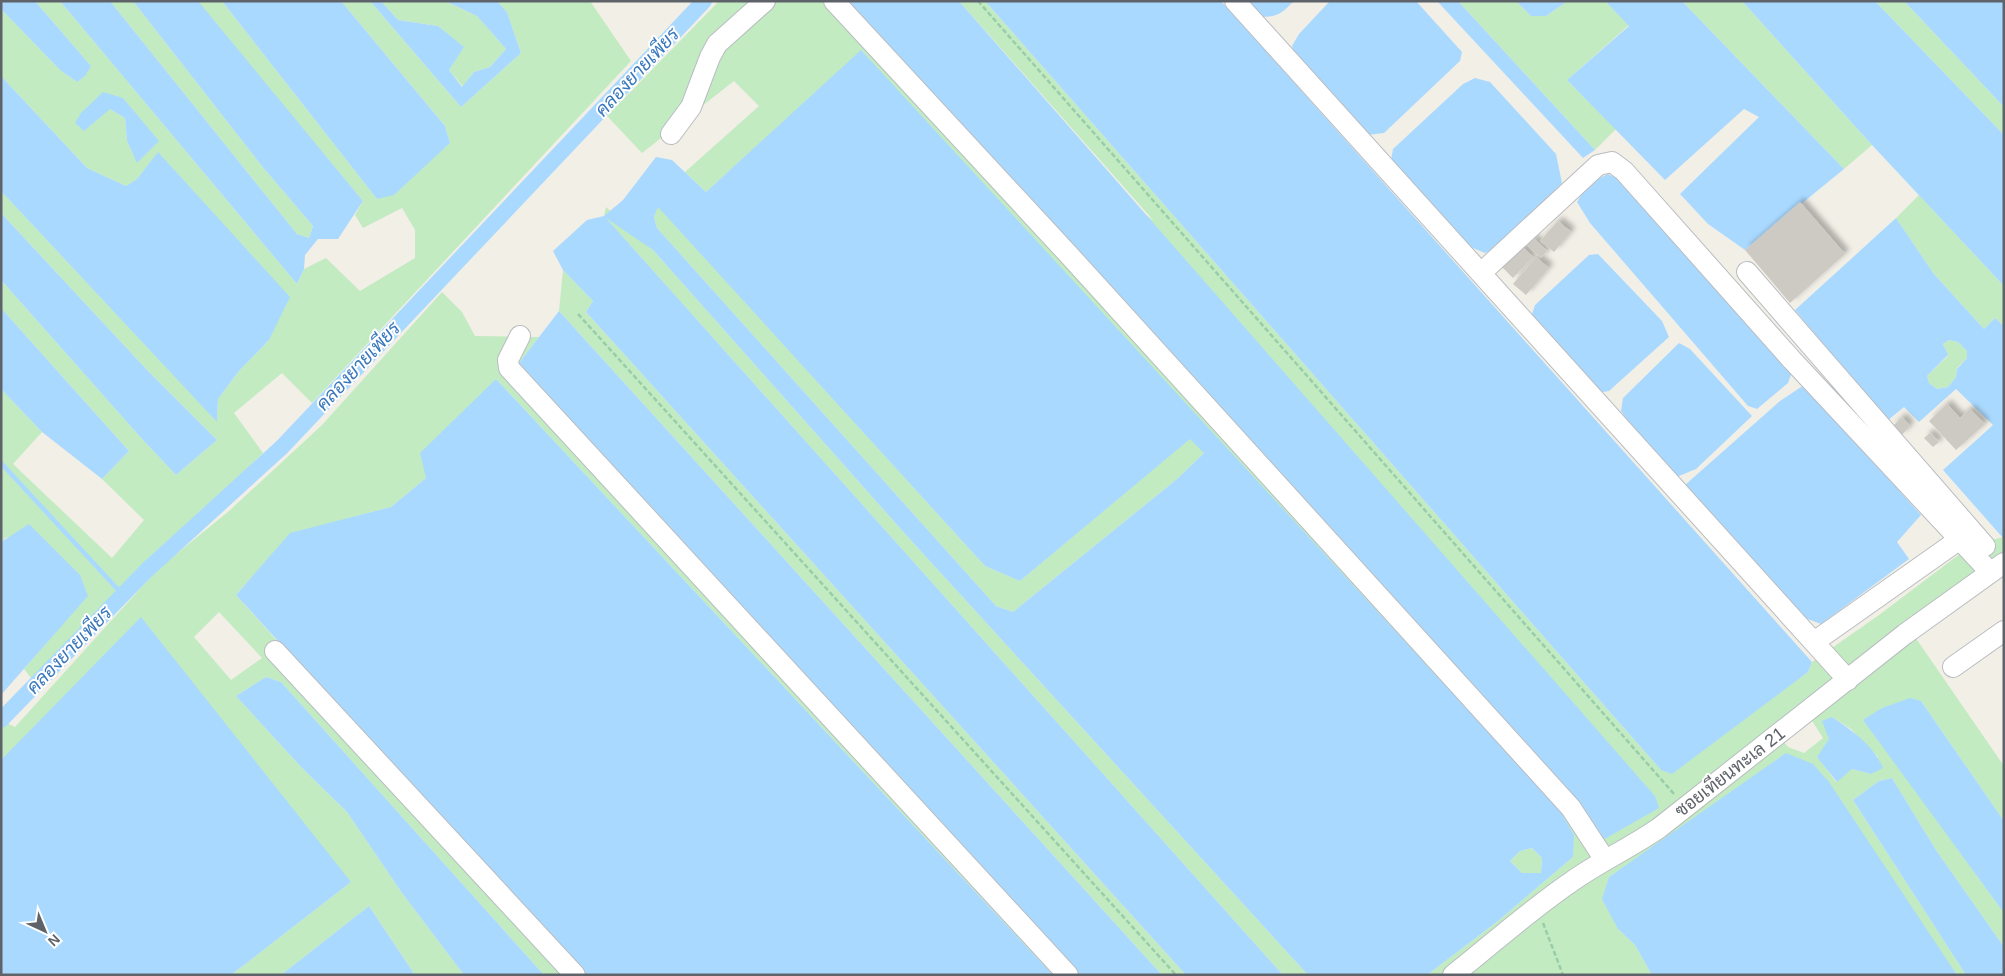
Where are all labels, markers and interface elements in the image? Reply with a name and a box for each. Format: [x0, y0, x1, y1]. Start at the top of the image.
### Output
water label: คลองยายเพียร [589, 22, 684, 120]
water label: คลองยายเพียร [310, 316, 405, 414]
water label: คลองยายเพียร [21, 600, 116, 698]
street label: ซอยเทียนทะเล 21 [1669, 721, 1789, 821]
north arrow [20, 906, 70, 956]
text: N [45, 931, 63, 950]

